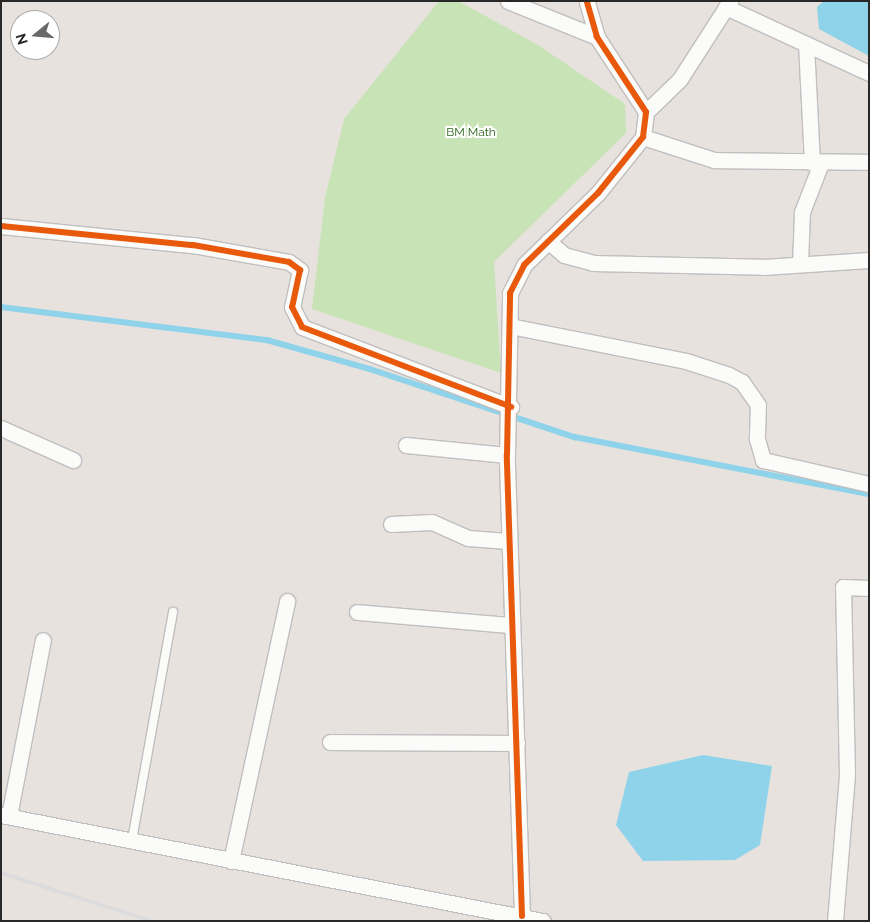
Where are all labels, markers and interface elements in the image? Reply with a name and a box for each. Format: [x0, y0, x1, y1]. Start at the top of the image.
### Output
north arrow [10, 10, 60, 60]
text: N [12, 32, 31, 47]
park label: BM Math [446, 126, 496, 140]

